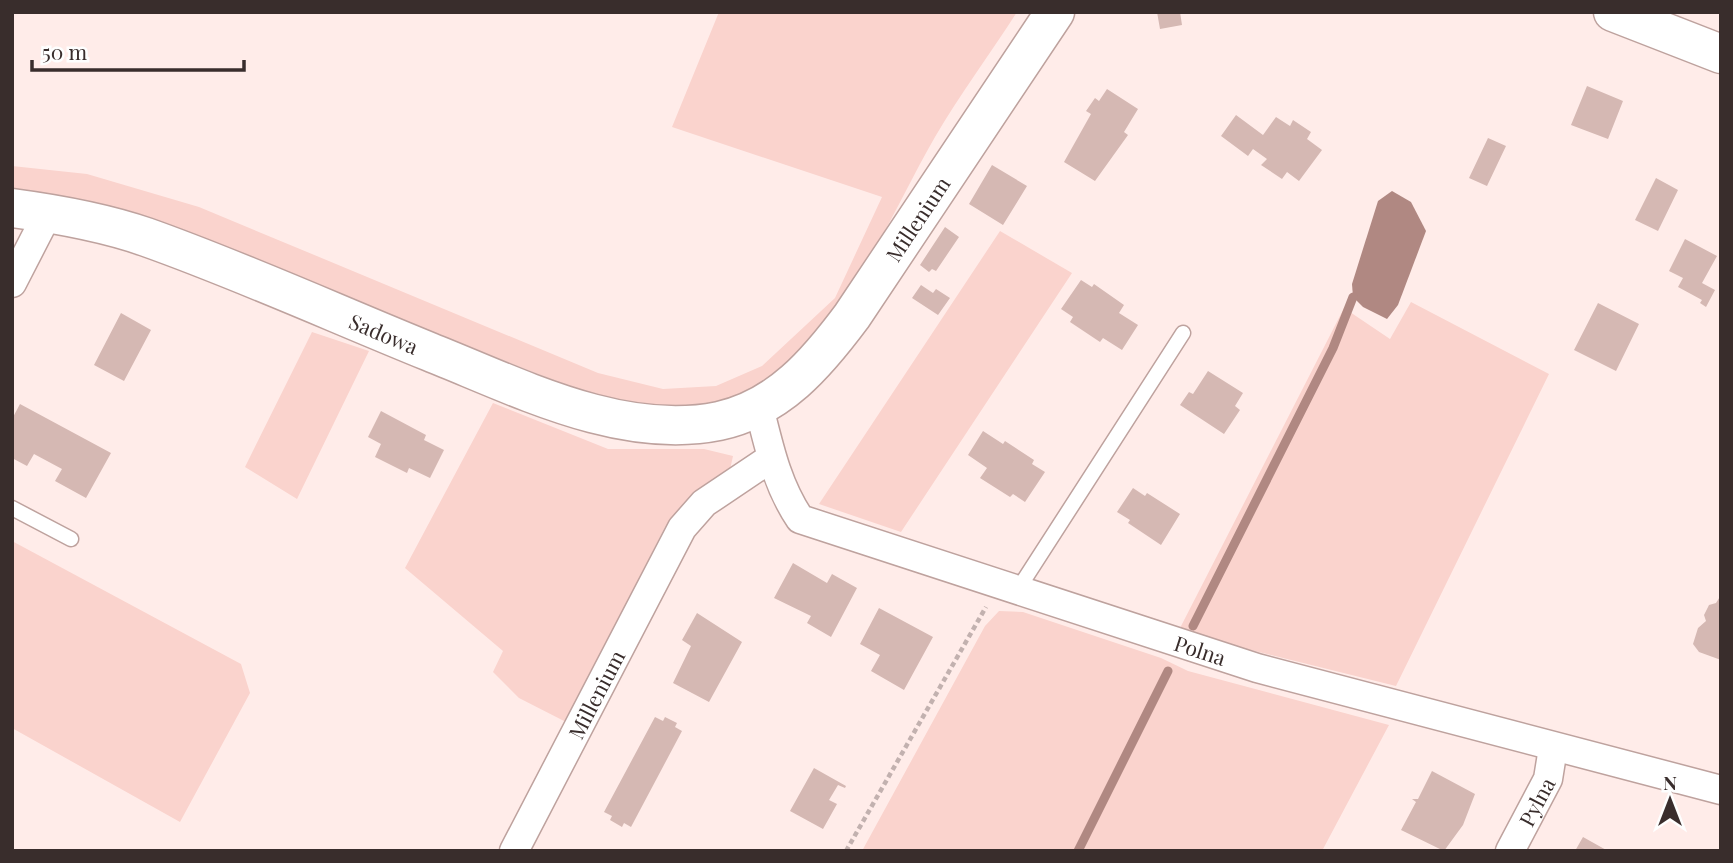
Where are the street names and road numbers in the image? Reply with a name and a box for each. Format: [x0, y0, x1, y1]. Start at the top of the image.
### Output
street label: Millenium [879, 170, 956, 266]
street label: Sadowa [345, 306, 423, 360]
street label: Polna [1171, 628, 1230, 671]
street label: Millenium [561, 644, 631, 743]
street label: Pylna [1512, 772, 1561, 831]

